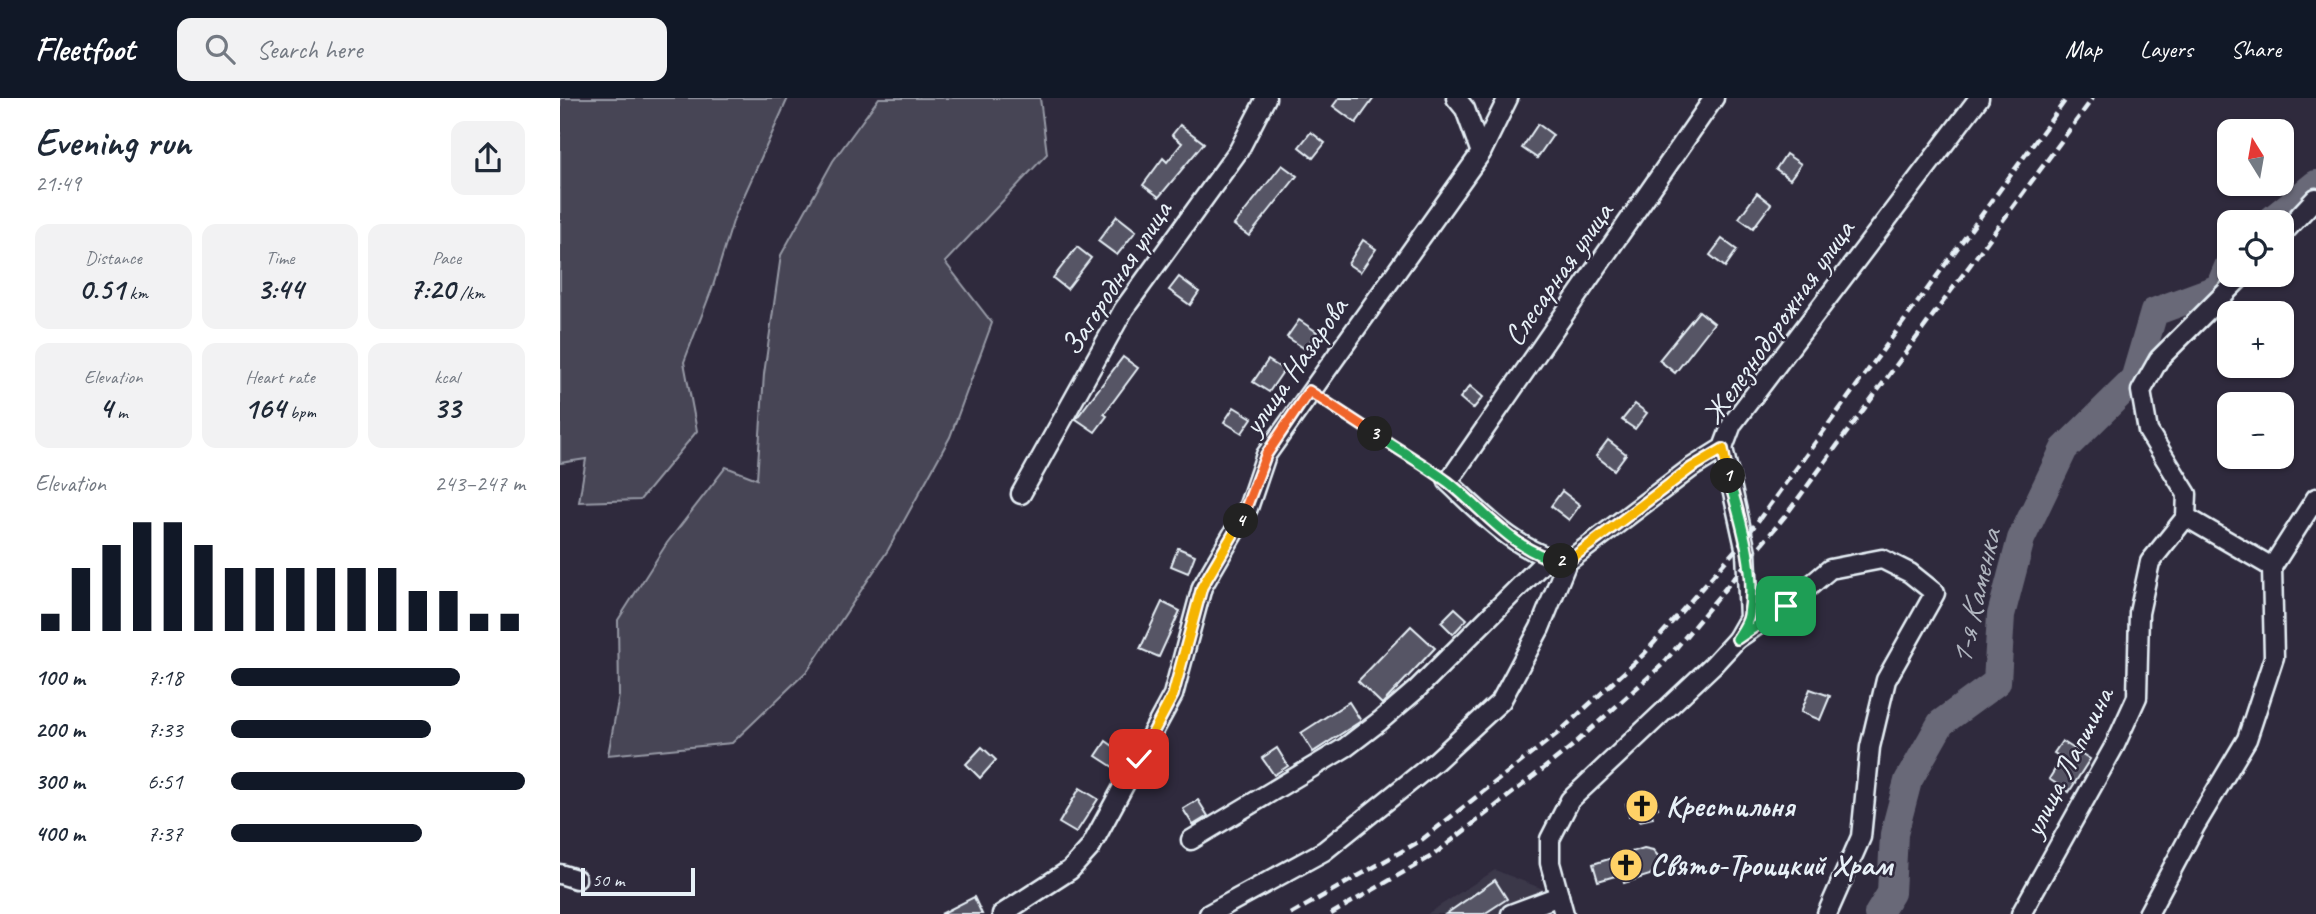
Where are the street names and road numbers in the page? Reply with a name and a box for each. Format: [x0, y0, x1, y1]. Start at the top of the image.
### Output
street label: Загородная улица [1052, 192, 1181, 362]
street label: Слесарная улица [1495, 193, 1622, 353]
street label: Железнодорожная улица [1693, 211, 1864, 432]
street label: улица Назарова [1233, 288, 1357, 444]
street label: улица Лапшина [2013, 679, 2123, 845]

